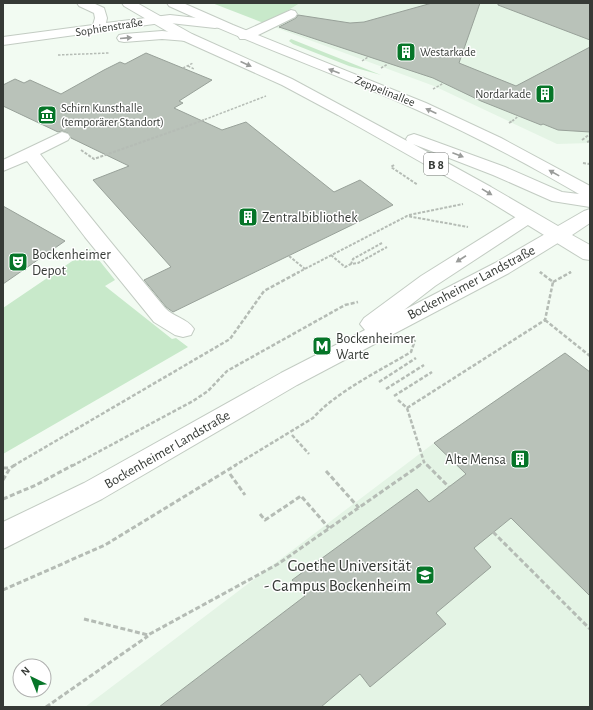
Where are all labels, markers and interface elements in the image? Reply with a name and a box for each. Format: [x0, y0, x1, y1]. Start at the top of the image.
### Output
street label: Sophienstraße [74, 16, 144, 38]
one-way arrow [120, 34, 132, 41]
building icon: Westarkade [395, 41, 417, 63]
place label: Westarkade [420, 46, 476, 58]
one-way arrow [241, 62, 253, 68]
one-way arrow [327, 67, 339, 73]
street label: Zeppelinallee [353, 73, 417, 109]
building icon: Nordarkade [534, 83, 556, 105]
place label: Nordarkade [475, 88, 531, 100]
place label: Schirn Kunsthalle (temporärer Standort) [61, 102, 164, 128]
museum icon: Schirn Kunsthalle (temporärer Standort) [36, 104, 58, 126]
one-way arrow [425, 108, 437, 114]
road number: B 8 [424, 153, 448, 175]
one-way arrow [453, 153, 465, 159]
one-way arrow [548, 170, 560, 176]
one-way arrow [482, 189, 493, 196]
building icon: Zentralbibliothek [237, 206, 259, 228]
place label: Zentralbibliothek [262, 211, 358, 225]
street label: Bockenheimer Landstraße [405, 243, 538, 322]
place label: Bockenheimer Depot [32, 248, 111, 278]
theatre icon: Bockenheimer Depot [7, 251, 29, 273]
one-way arrow [456, 255, 467, 263]
place label: Bockenheimer Warte [336, 332, 415, 362]
metro station icon: Bockenheimer Warte [311, 335, 333, 357]
street label: Bockenheimer Landstraße [102, 408, 233, 492]
building icon: Alte Mensa [509, 448, 531, 470]
place label: Alte Mensa [445, 453, 507, 467]
place label: Goethe Universität - Campus Bockenheim [264, 557, 412, 594]
school or university icon: Goethe Universität - Campus Bockenheim [414, 564, 436, 586]
north arrow [12, 658, 52, 698]
text: N [19, 664, 32, 678]

